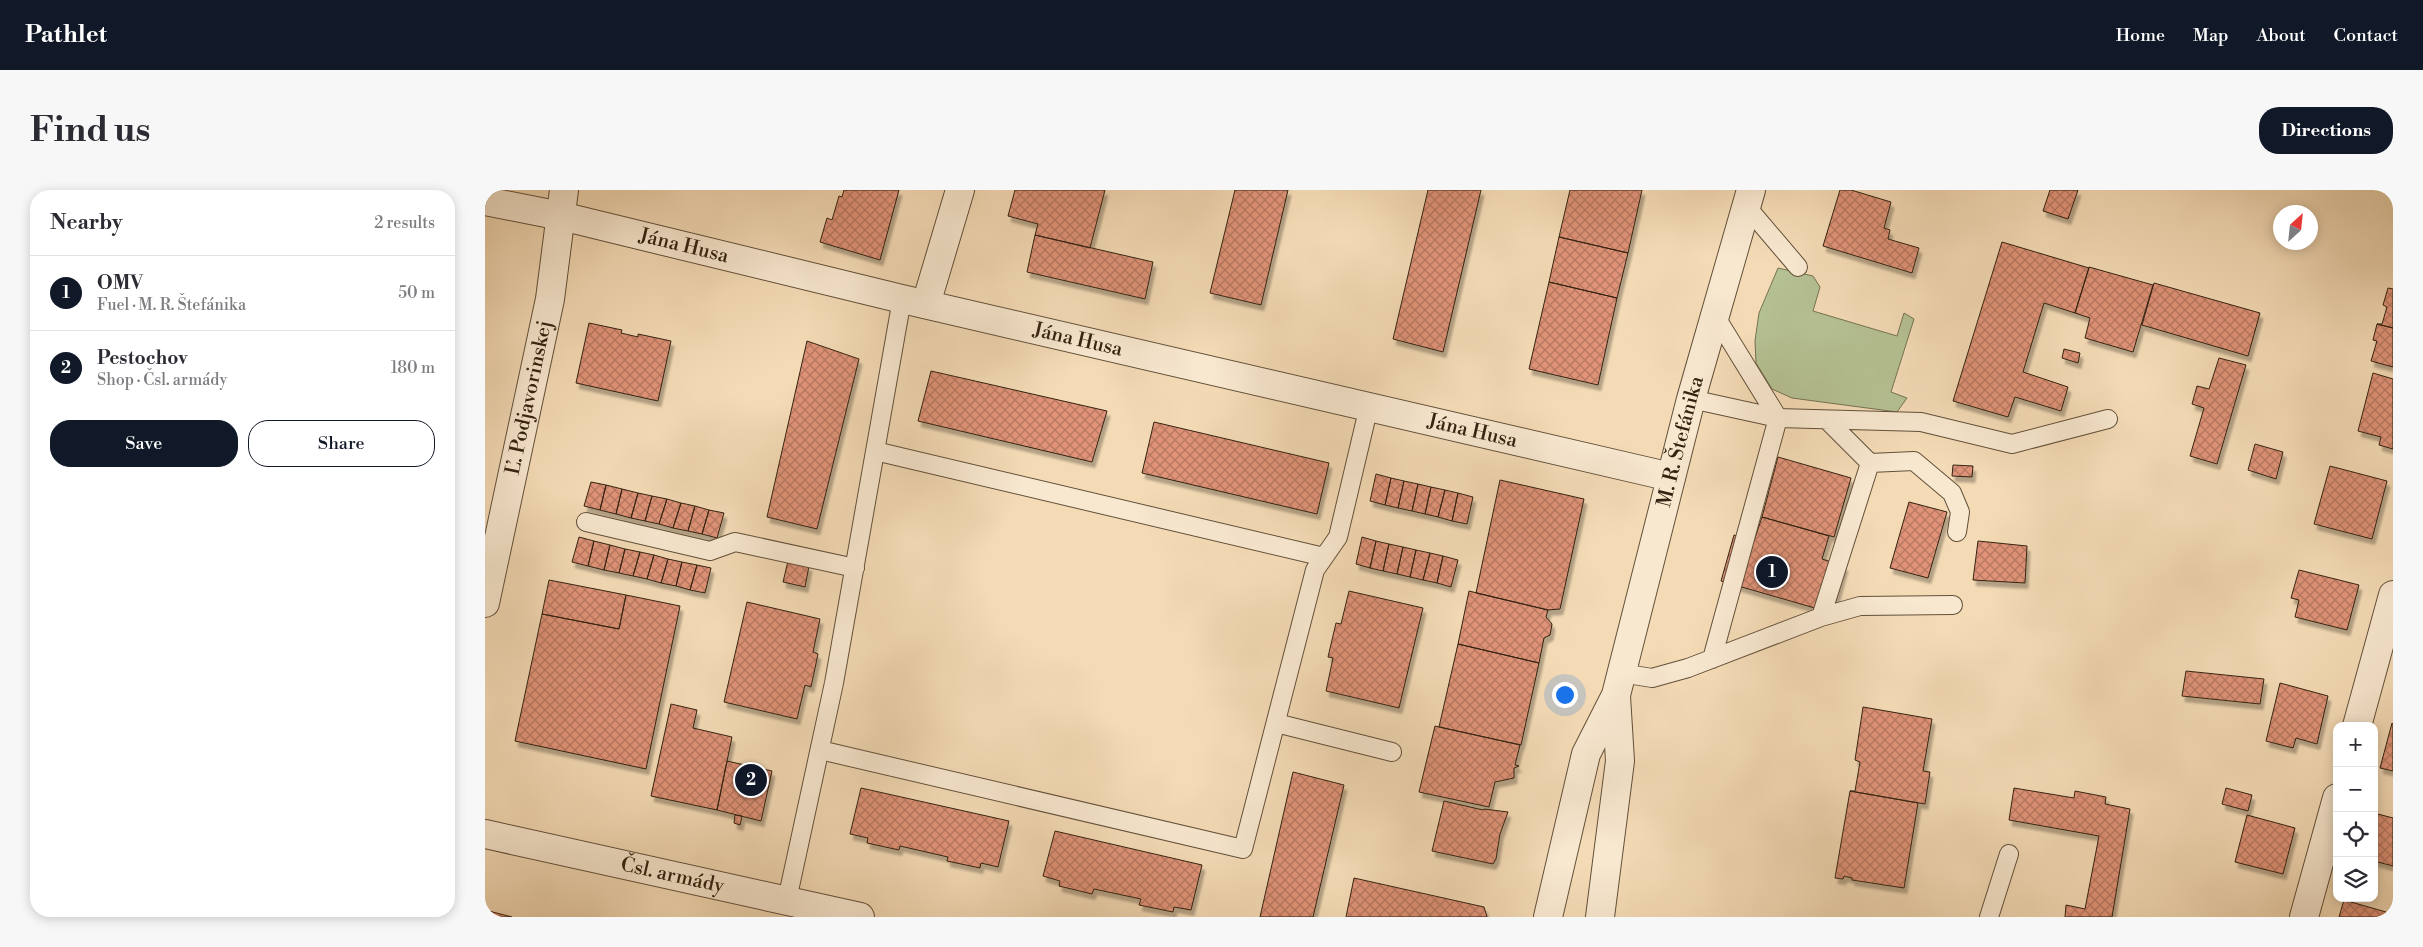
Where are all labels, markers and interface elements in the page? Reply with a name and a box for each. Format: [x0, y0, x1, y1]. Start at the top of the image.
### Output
text: Pathlet [25, 20, 107, 50]
text: Home [2116, 24, 2165, 47]
text: Map [2193, 24, 2229, 47]
text: About [2257, 24, 2306, 47]
text: Contact [2334, 24, 2398, 47]
button: Directions [2259, 107, 2393, 154]
text: Find us [30, 109, 150, 152]
north arrow [2273, 205, 2318, 250]
text: Nearby [50, 210, 123, 236]
text: 2 results [374, 213, 435, 233]
street label: Jána Husa [636, 223, 732, 269]
text: OMV [97, 271, 143, 295]
text: 1 [62, 283, 70, 303]
text: 50 m [398, 283, 435, 303]
text: Fuel · M. R. Štefánika [97, 295, 246, 315]
street label: Jána Husa [1030, 317, 1126, 362]
street label: Ľ. Podjavorinskej [500, 318, 558, 477]
text: Pestochov [97, 346, 188, 370]
text: 2 [61, 358, 71, 378]
text: 180 m [391, 358, 435, 378]
text: Shop · Čsl. armády [97, 370, 227, 390]
street label: M. R. Štefánika [1652, 372, 1710, 510]
street label: Jána Husa [1424, 408, 1521, 454]
button: Save [50, 420, 238, 467]
button: Share [248, 420, 435, 467]
pin: 1 [1756, 553, 1788, 591]
your location [1552, 682, 1578, 708]
map controls [2333, 722, 2378, 902]
button: + [2333, 722, 2378, 767]
pin: 2 [735, 761, 767, 799]
button: − [2333, 767, 2378, 812]
button: locate [2333, 812, 2378, 857]
street label: Čsl. armády [618, 851, 727, 899]
button: layers [2333, 857, 2378, 902]

